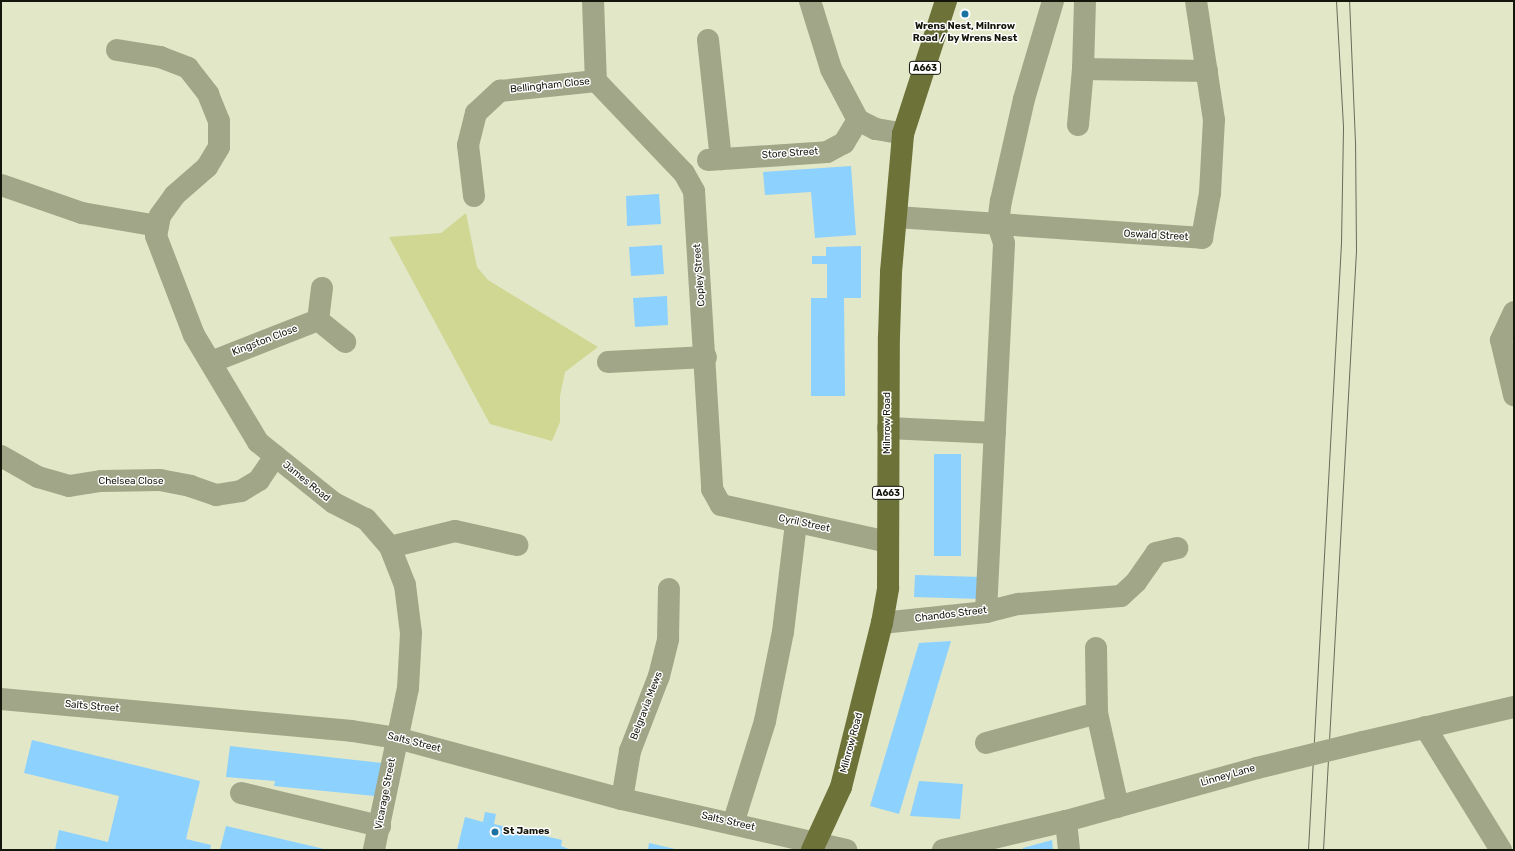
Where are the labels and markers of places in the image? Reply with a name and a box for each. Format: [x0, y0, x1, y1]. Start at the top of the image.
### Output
marker: Wrens Nest, Milnrow Road / by Wrens Nest [960, 9, 970, 19]
place label: Wrens Nest, Milnrow Road / by Wrens Nest [913, 20, 1017, 44]
place label: St James [503, 826, 550, 838]
marker: St James [490, 827, 500, 837]

